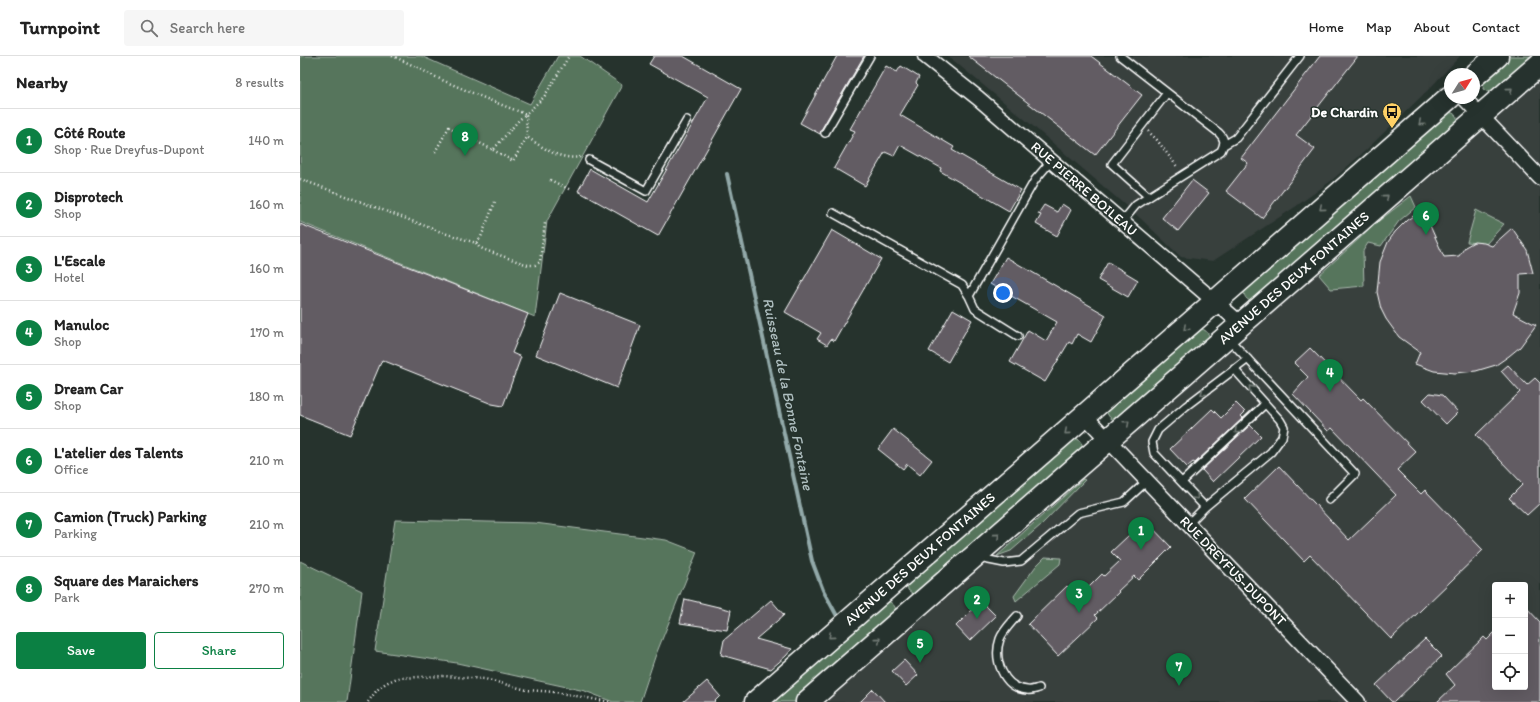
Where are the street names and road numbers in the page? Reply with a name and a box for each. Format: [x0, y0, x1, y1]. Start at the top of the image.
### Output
street label: RUE PIERRE BOILEAU [1027, 138, 1141, 240]
street label: AVENUE DES DEUX FONTAINES [1215, 208, 1373, 348]
street label: AVENUE DES DEUX FONTAINES [841, 489, 999, 629]
street label: RUE DREYFUS-DUPONT [1176, 513, 1290, 629]

